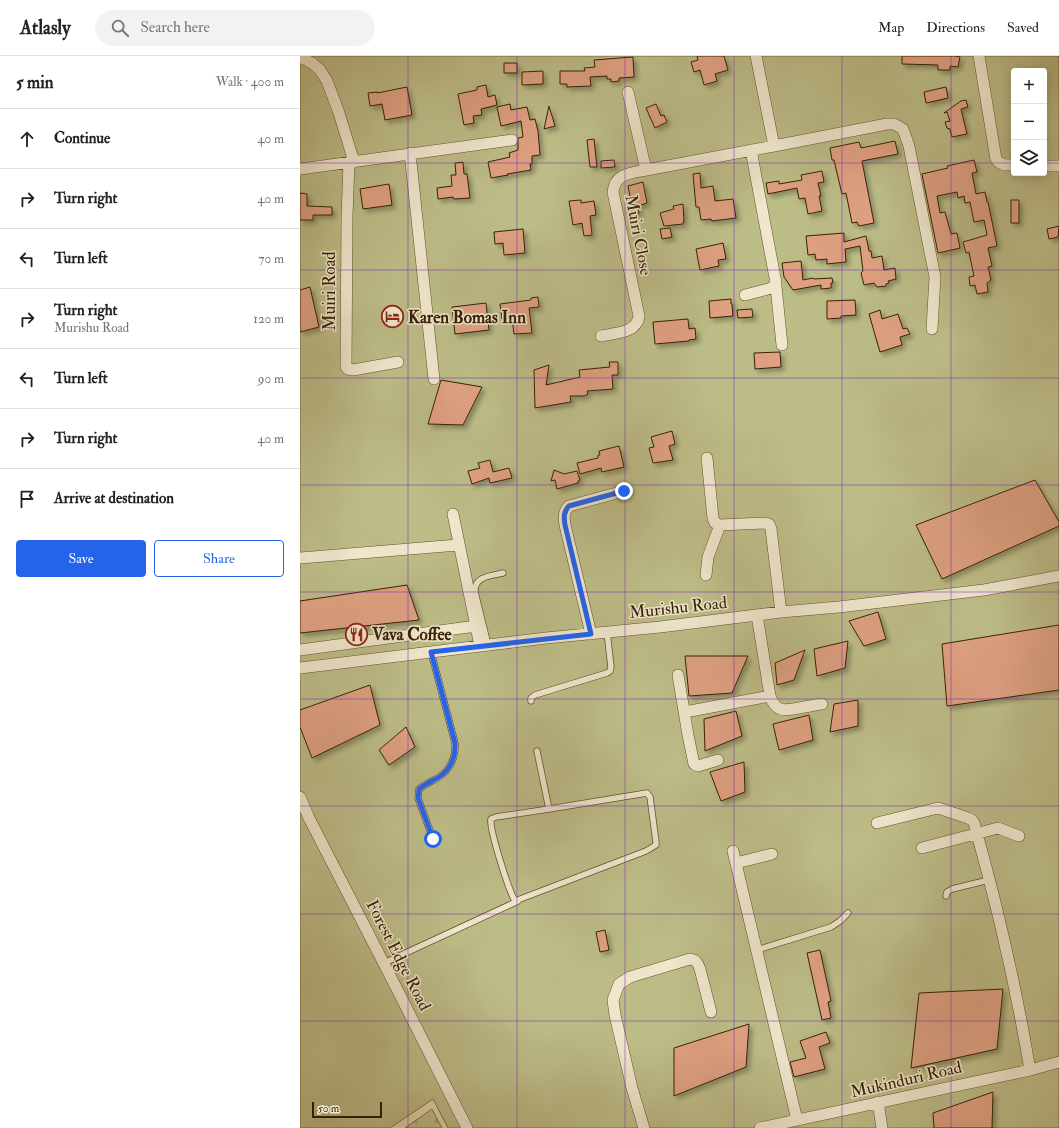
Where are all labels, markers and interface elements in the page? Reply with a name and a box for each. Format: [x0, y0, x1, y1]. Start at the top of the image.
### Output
search box [95, 10, 375, 46]
text: Atlasly [20, 16, 71, 40]
icon: search [109, 17, 131, 39]
text: Search here [141, 18, 210, 37]
text: Map [878, 19, 904, 36]
text: Directions [926, 19, 985, 36]
text: Saved [1007, 19, 1039, 36]
map controls [1011, 68, 1047, 176]
button: + [1011, 68, 1047, 104]
text: 5 min [16, 72, 54, 93]
text: Walk · 400 m [216, 74, 284, 90]
button: − [1011, 104, 1047, 140]
icon: ahead [16, 128, 38, 150]
text: Continue [54, 129, 110, 148]
text: 40 m [258, 131, 284, 147]
button: layers [1011, 140, 1047, 176]
icon: right [16, 188, 38, 210]
text: Turn right [54, 189, 117, 208]
text: 40 m [258, 191, 284, 207]
street label: Muiri Close [620, 193, 657, 277]
icon: left [16, 248, 38, 270]
text: Turn left [54, 249, 108, 268]
text: 70 m [259, 251, 284, 267]
street label: Muiri Road [319, 251, 340, 331]
text: Turn right [54, 301, 117, 320]
hotel icon: Karen Bomas Inn [379, 304, 405, 330]
place label: Karen Bomas Inn [408, 307, 526, 328]
icon: right [16, 308, 38, 330]
text: 120 m [253, 311, 284, 327]
text: Murishu Road [54, 320, 129, 336]
icon: left [16, 368, 38, 390]
text: Turn left [54, 369, 108, 388]
text: 90 m [258, 371, 284, 387]
icon: right [16, 428, 38, 450]
text: Turn right [54, 429, 117, 448]
text: 40 m [258, 431, 284, 447]
route end [615, 482, 633, 500]
icon: arrive [16, 488, 38, 510]
text: Arrive at destination [54, 489, 174, 508]
button: Save [16, 540, 146, 577]
button: Share [154, 540, 284, 577]
street label: Murishu Road [628, 592, 729, 623]
restaurant icon: Vava Coffee [343, 621, 369, 647]
place label: Vava Coffee [371, 624, 453, 645]
route start [424, 830, 442, 848]
street label: Forest Edge Road [362, 896, 436, 1015]
street label: Mukinduri Road [848, 1056, 964, 1102]
scale bar [312, 1100, 382, 1119]
text: 50 m [318, 1102, 339, 1115]

